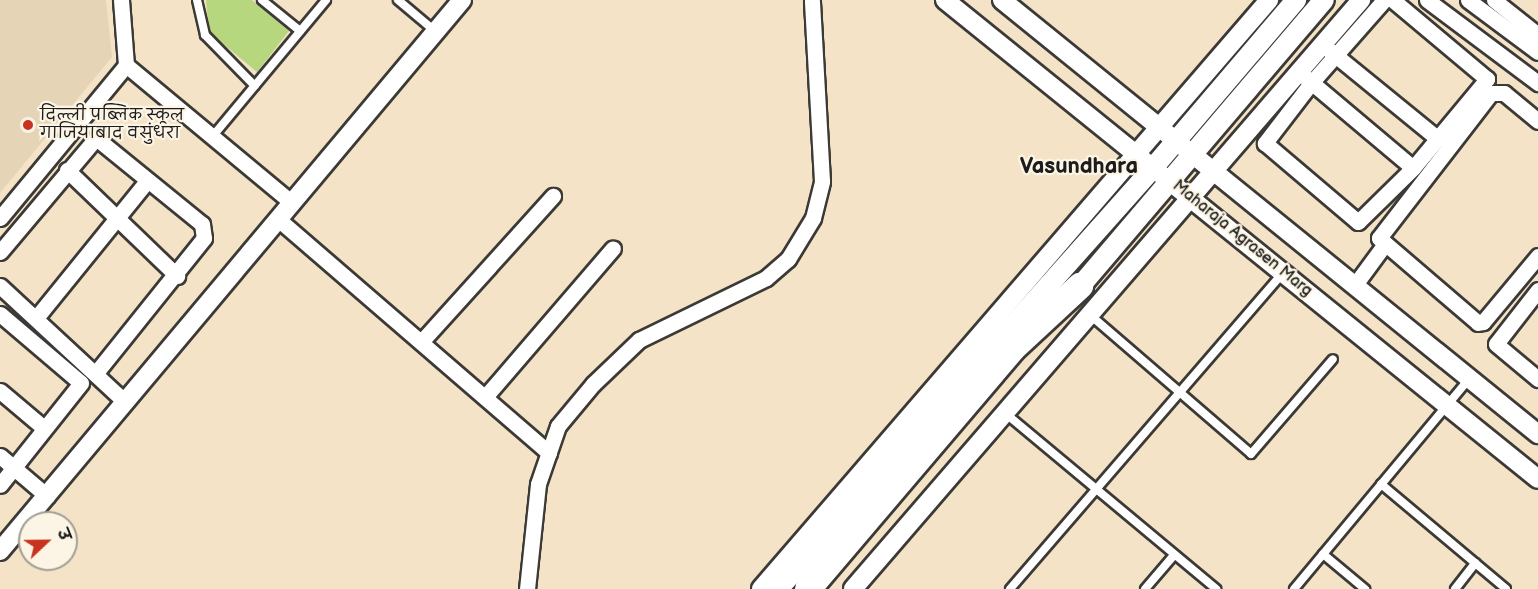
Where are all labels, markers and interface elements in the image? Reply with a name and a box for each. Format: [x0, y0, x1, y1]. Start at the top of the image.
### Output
place label: दिल्ली पब्लिक स्कूल गाजियाबाद वसुंधरा [40, 106, 184, 144]
marker: दिल्ली पब्लिक स्कूल गाजियाबाद वसुंधरा [21, 118, 35, 132]
district label: Vasundhara [1020, 154, 1138, 180]
street label: Maharaja Agrasen Marg [1168, 177, 1316, 301]
north arrow [18, 511, 78, 571]
text: उ [52, 526, 74, 543]

